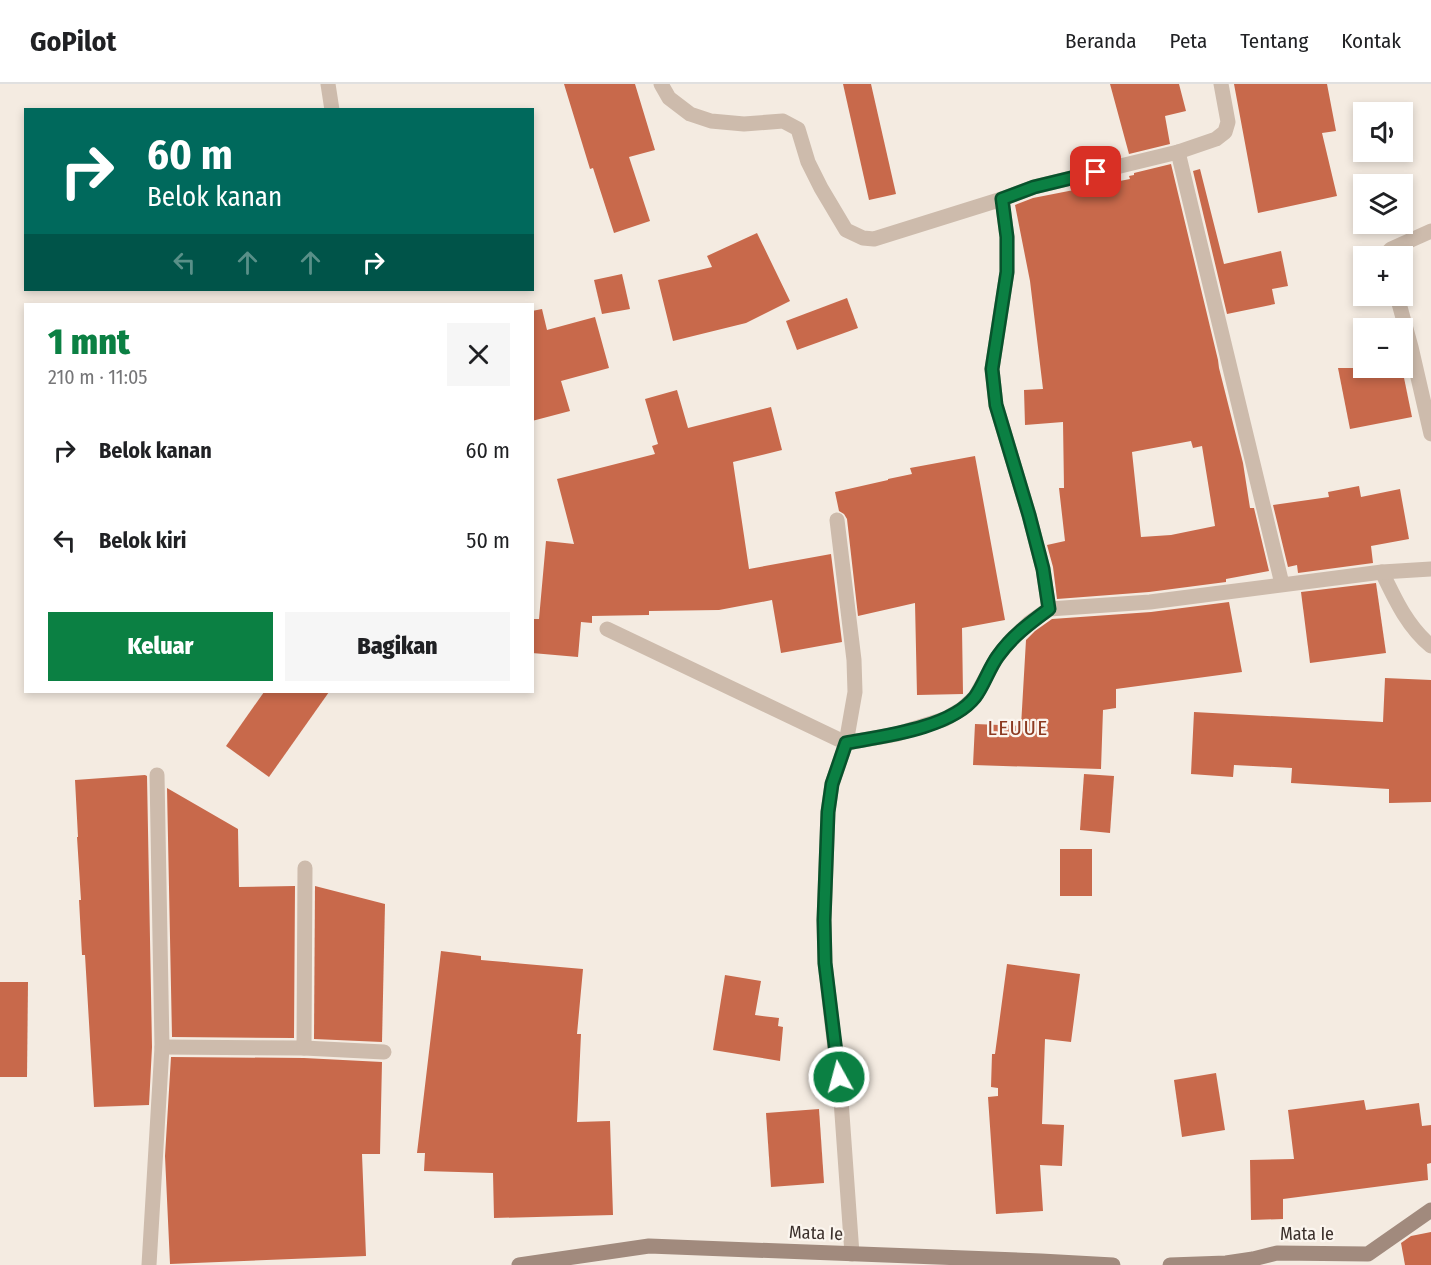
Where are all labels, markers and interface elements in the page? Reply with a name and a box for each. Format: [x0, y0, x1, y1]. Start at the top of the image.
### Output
text: GoPilot [30, 25, 116, 58]
text: Beranda [1065, 28, 1137, 54]
text: Peta [1170, 28, 1207, 54]
text: Tentang [1240, 28, 1308, 54]
text: Kontak [1341, 28, 1401, 54]
map controls [1353, 102, 1413, 378]
button: sound [1353, 102, 1413, 162]
text: 60 m [147, 130, 233, 180]
icon: right [48, 132, 126, 210]
pin [1070, 146, 1121, 197]
icon: arrive [1079, 155, 1112, 188]
button: layers [1353, 174, 1413, 234]
text: Belok kanan [147, 181, 282, 213]
icon: left [168, 246, 201, 279]
icon: ahead [231, 246, 264, 279]
icon: ahead [294, 246, 327, 279]
icon: right [357, 246, 390, 279]
button: + [1353, 246, 1413, 306]
button: − [1353, 318, 1413, 378]
text: 1 mnt [48, 320, 130, 364]
button: close [447, 323, 510, 386]
text: 210 m · 11:05 [48, 365, 147, 389]
icon: right [48, 434, 81, 467]
text: Belok kanan [99, 437, 212, 464]
text: 60 m [466, 437, 510, 464]
icon: left [48, 524, 81, 557]
text: Belok kiri [99, 527, 187, 554]
text: 50 m [466, 527, 510, 554]
button: Keluar [48, 612, 273, 681]
button: Bagikan [285, 612, 510, 681]
district label: LEUUE [987, 715, 1049, 741]
position arrow [807, 1045, 871, 1109]
street label: Mata Ie [789, 1221, 843, 1245]
street label: Mata Ie [1280, 1223, 1334, 1245]

